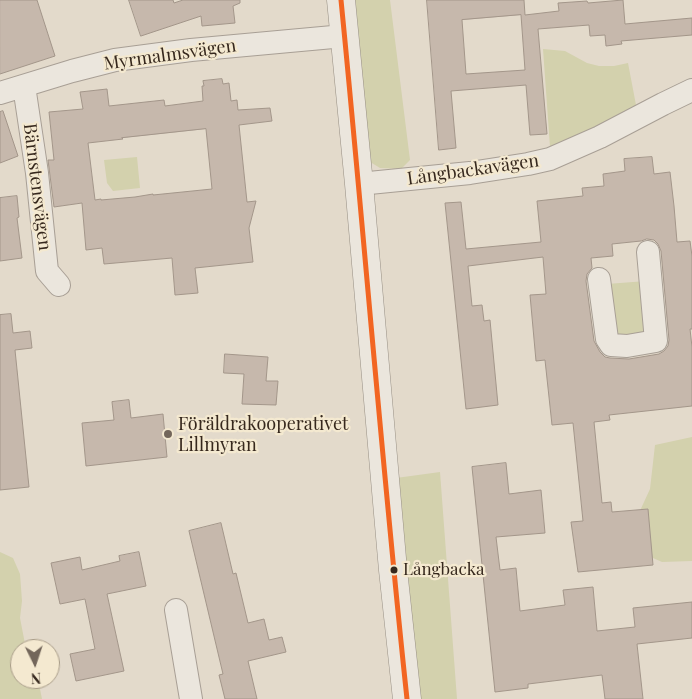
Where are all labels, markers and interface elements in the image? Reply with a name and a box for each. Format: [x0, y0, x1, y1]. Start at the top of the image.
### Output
street label: Myrmalmsvägen [102, 35, 238, 75]
street label: Bärnstensvägen [18, 122, 56, 252]
street label: Långbackavägen [406, 150, 540, 190]
place label: Föräldrakooperativet Lillmyran [178, 413, 348, 456]
marker: Föräldrakooperativet Lillmyran [162, 428, 174, 440]
place label: Långbacka [403, 560, 484, 580]
marker: Långbacka [389, 565, 399, 575]
north arrow [10, 639, 60, 689]
text: N [30, 669, 42, 688]

